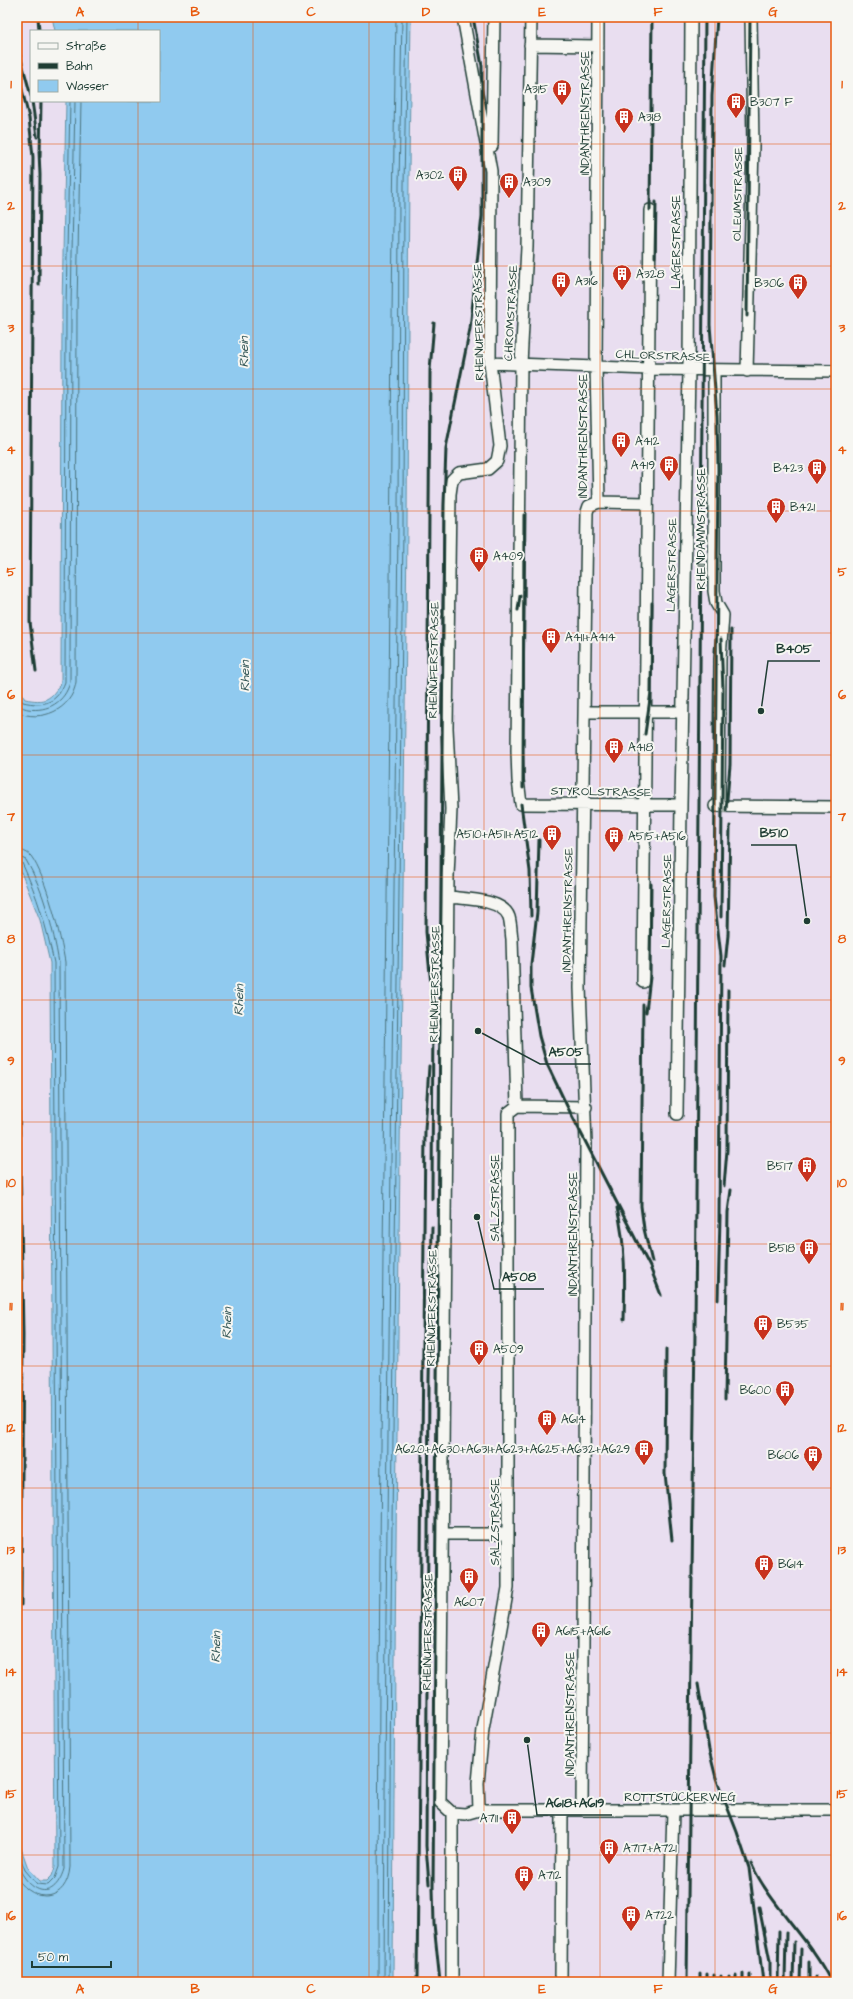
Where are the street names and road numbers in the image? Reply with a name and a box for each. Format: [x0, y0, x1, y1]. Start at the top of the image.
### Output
street label: INDANTHRENSTRASSE [577, 51, 594, 175]
street label: OLEUMSTRASSE [729, 147, 747, 241]
street label: LAGERSTRASSE [668, 195, 685, 289]
street label: RHEINUFERSTRASSE [469, 263, 489, 381]
street label: CHROMSTRASSE [500, 265, 522, 361]
street label: CHLORSTRASSE [615, 346, 711, 366]
street label: INDANTHRENSTRASSE [575, 374, 592, 498]
street label: RHEINDAMMSTRASSE [693, 468, 710, 590]
street label: LAGERSTRASSE [663, 518, 681, 612]
street label: RHEINUFERSTRASSE [424, 601, 444, 719]
street label: STYROLSTRASSE [551, 783, 651, 801]
street label: INDANTHRENSTRASSE [558, 848, 578, 972]
street label: LAGERSTRASSE [658, 854, 676, 948]
street label: RHEINUFERSTRASSE [425, 925, 445, 1043]
street label: SALZSTRASSE [487, 1154, 504, 1242]
street label: INDANTHRENSTRASSE [565, 1172, 582, 1296]
street label: RHEINUFERSTRASSE [422, 1249, 442, 1367]
street label: SALZSTRASSE [487, 1478, 504, 1566]
street label: RHEINUFERSTRASSE [418, 1573, 438, 1691]
street label: INDANTHRENSTRASSE [562, 1652, 579, 1776]
street label: ROTTSTÜCKERWEG [624, 1789, 736, 1806]

